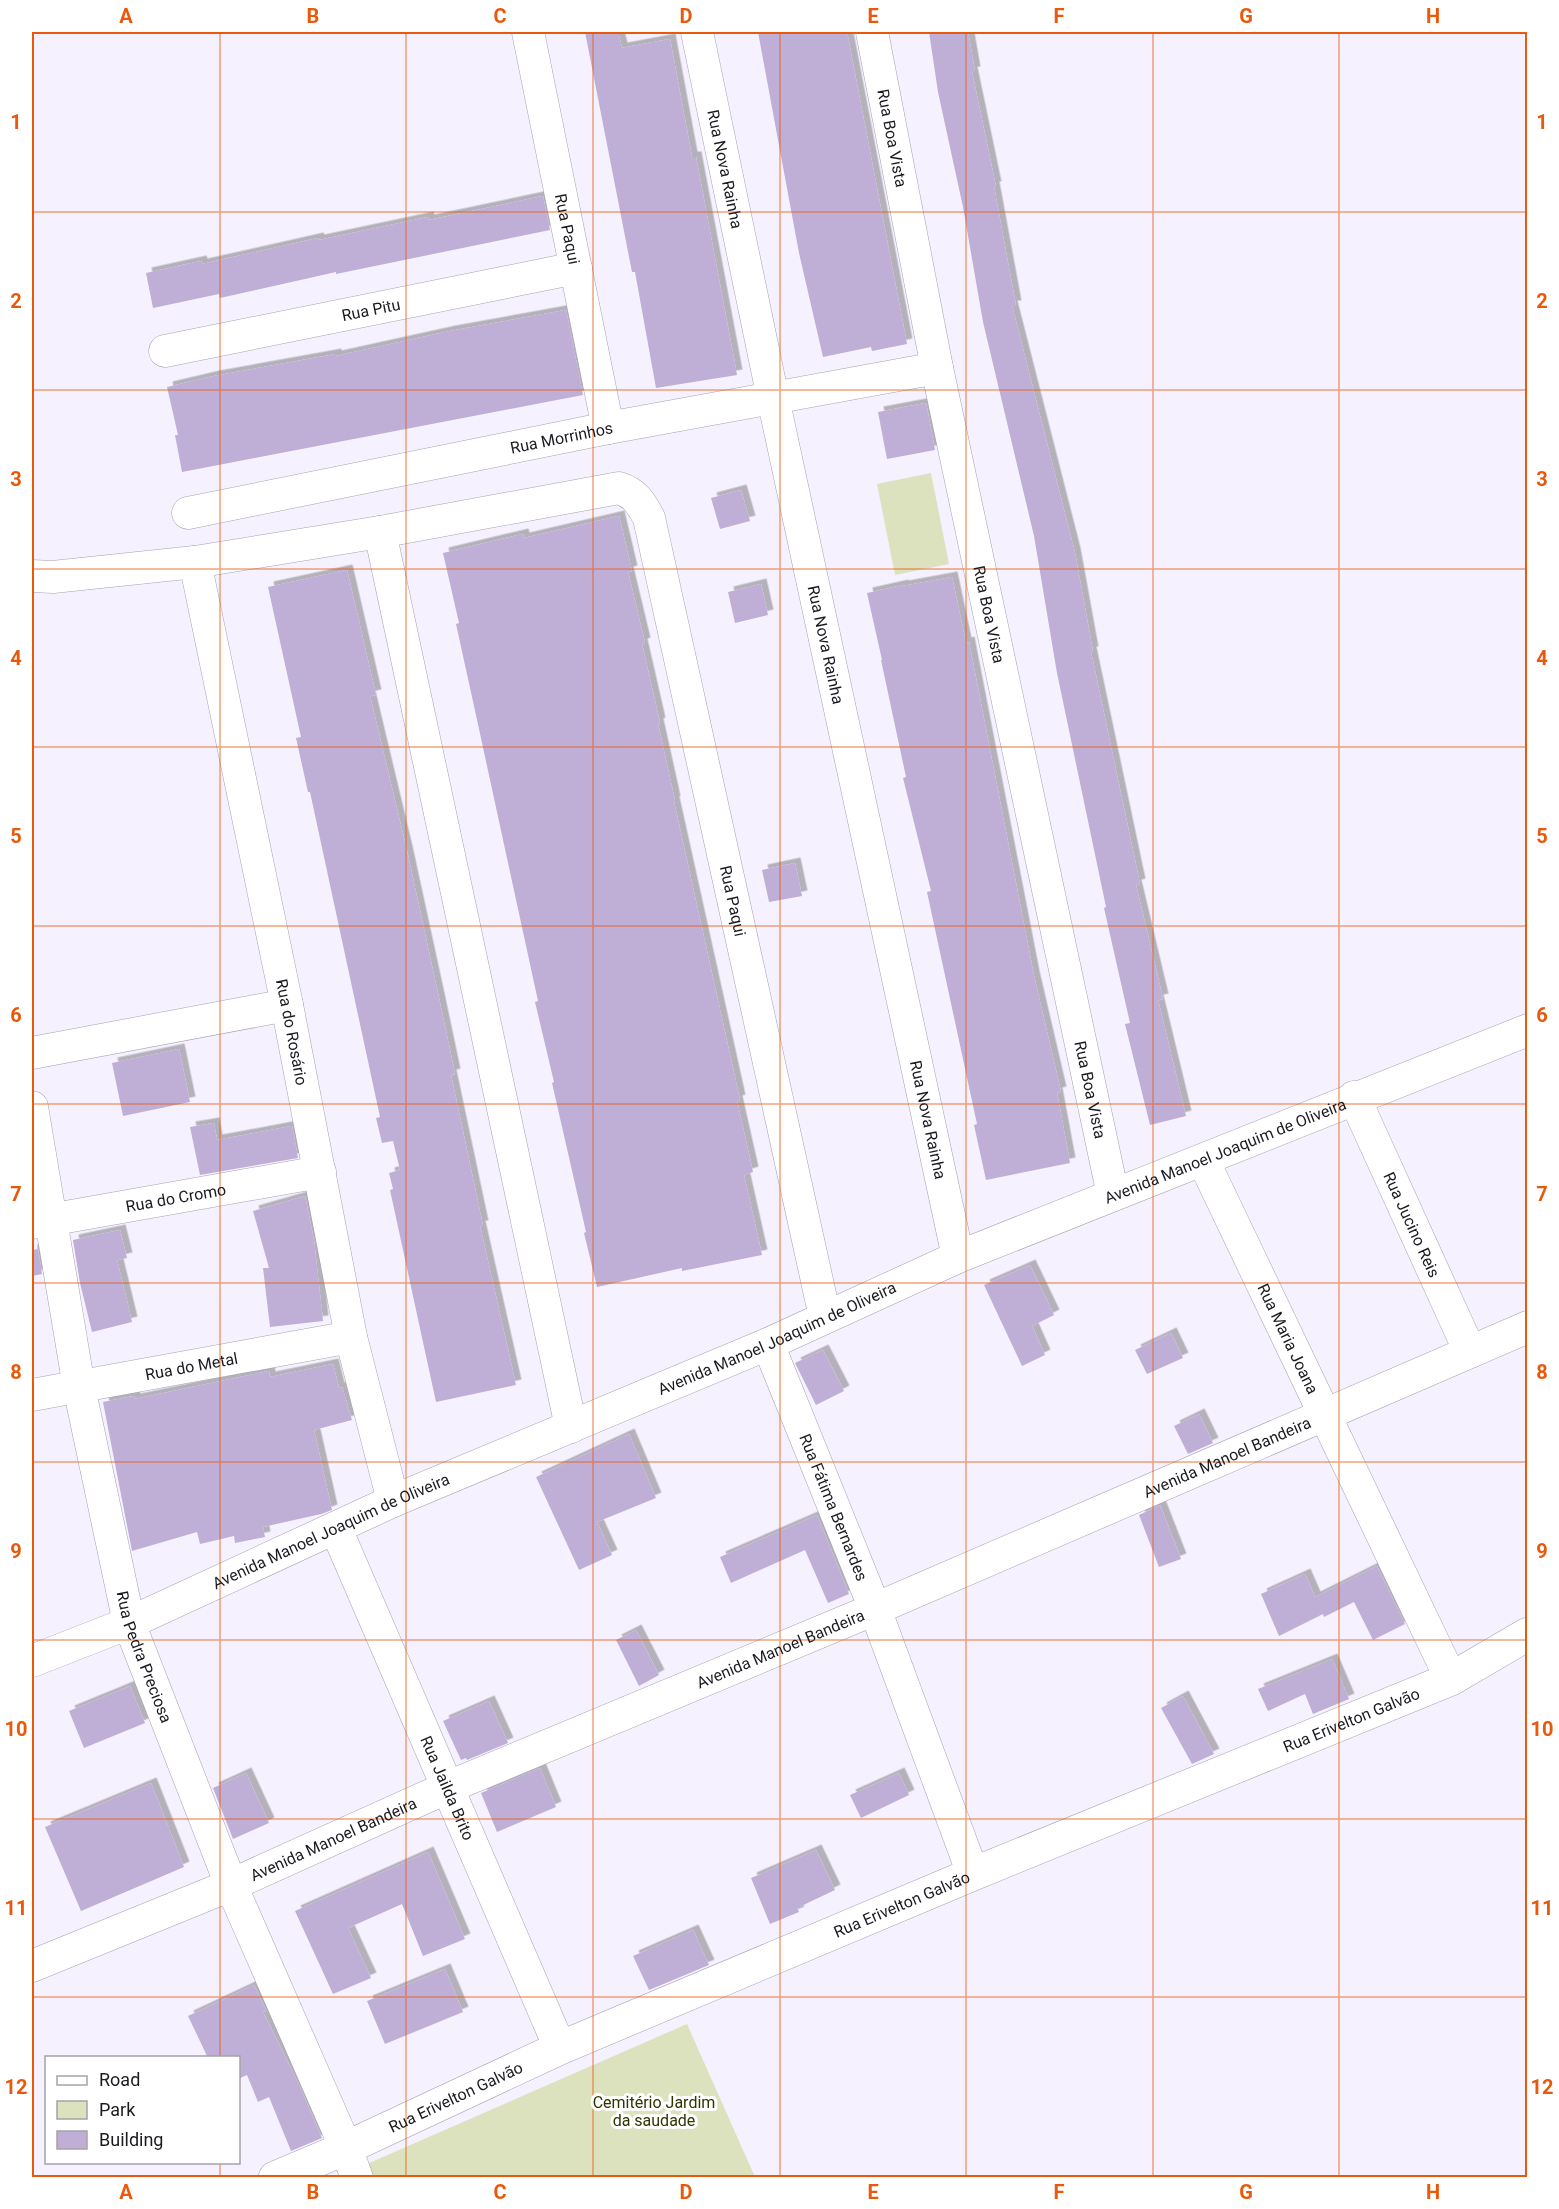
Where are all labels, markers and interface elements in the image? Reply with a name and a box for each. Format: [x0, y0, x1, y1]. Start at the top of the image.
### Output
text: A [119, 4, 133, 28]
text: B [307, 4, 319, 28]
text: C [493, 4, 507, 28]
text: D [680, 4, 693, 28]
text: E [867, 4, 879, 28]
text: F [1054, 4, 1065, 28]
text: G [1239, 4, 1253, 28]
text: H [1426, 4, 1440, 28]
street label: Rua Boa Vista [873, 88, 911, 189]
street label: Rua Nova Rainha [703, 108, 747, 230]
text: 1 [10, 110, 22, 134]
text: 1 [1536, 110, 1548, 134]
street label: Rua Paqui [551, 192, 584, 266]
text: 2 [10, 289, 22, 313]
text: 2 [1536, 289, 1548, 313]
street label: Rua Pitu [340, 295, 402, 325]
street label: Rua Morrinhos [509, 418, 614, 458]
text: 3 [10, 467, 22, 491]
text: 3 [1536, 467, 1548, 491]
street label: Rua Boa Vista [969, 564, 1009, 665]
street label: Rua Nova Rainha [804, 584, 848, 706]
text: 4 [10, 646, 22, 670]
text: 4 [1536, 646, 1548, 670]
text: 5 [10, 824, 22, 848]
text: 5 [1536, 824, 1548, 848]
street label: Rua Paqui [716, 864, 750, 938]
street label: Rua do Rosário [272, 977, 311, 1087]
text: 6 [10, 1003, 22, 1027]
text: 6 [1536, 1003, 1548, 1027]
street label: Rua Boa Vista [1070, 1039, 1110, 1140]
street label: Rua Nova Rainha [906, 1059, 950, 1181]
street label: Avenida Manoel Joaquim de Oliveira [1102, 1095, 1349, 1208]
street label: Rua Jucino Reis [1379, 1169, 1444, 1280]
street label: Rua do Cromo [124, 1180, 227, 1216]
text: 7 [10, 1182, 22, 1206]
text: 7 [1536, 1182, 1548, 1206]
street label: Avenida Manoel Joaquim de Oliveira [655, 1278, 899, 1399]
street label: Rua Maria Joana [1253, 1281, 1322, 1397]
street label: Rua do Metal [144, 1349, 239, 1384]
text: 8 [10, 1360, 22, 1384]
text: 8 [1536, 1360, 1548, 1384]
street label: Avenida Manoel Bandeira [1141, 1413, 1314, 1502]
street label: Rua Fátima Bernardes [795, 1431, 872, 1584]
street label: Avenida Manoel Joaquim de Oliveira [209, 1469, 452, 1593]
text: 9 [10, 1539, 22, 1563]
text: 9 [1536, 1539, 1548, 1563]
street label: Rua Pedra Preciosa [112, 1589, 176, 1726]
street label: Avenida Manoel Bandeira [694, 1605, 867, 1692]
street label: Rua Erivelton Galvão [1280, 1684, 1423, 1756]
text: 10 [5, 1717, 27, 1741]
text: 10 [1531, 1717, 1553, 1741]
street label: Rua Jailda Brito [416, 1733, 478, 1843]
street label: Avenida Manoel Bandeira [247, 1794, 420, 1885]
street label: Rua Erivelton Galvão [831, 1867, 973, 1942]
text: 11 [5, 1896, 27, 1920]
text: 11 [1531, 1896, 1553, 1920]
legend [45, 2056, 240, 2164]
street label: Rua Erivelton Galvão [386, 2058, 526, 2137]
text: Road [99, 2069, 140, 2090]
text: 12 [5, 2075, 27, 2099]
text: 12 [1531, 2075, 1553, 2099]
park label: Cemitério Jardim da saudade [593, 2093, 715, 2130]
text: Park [99, 2099, 136, 2120]
text: Building [99, 2129, 163, 2150]
text: A [119, 2180, 133, 2204]
text: B [307, 2180, 319, 2204]
text: C [493, 2180, 507, 2204]
text: D [680, 2180, 693, 2204]
text: E [867, 2180, 879, 2204]
text: F [1054, 2180, 1065, 2204]
text: G [1239, 2180, 1253, 2204]
text: H [1426, 2180, 1440, 2204]

